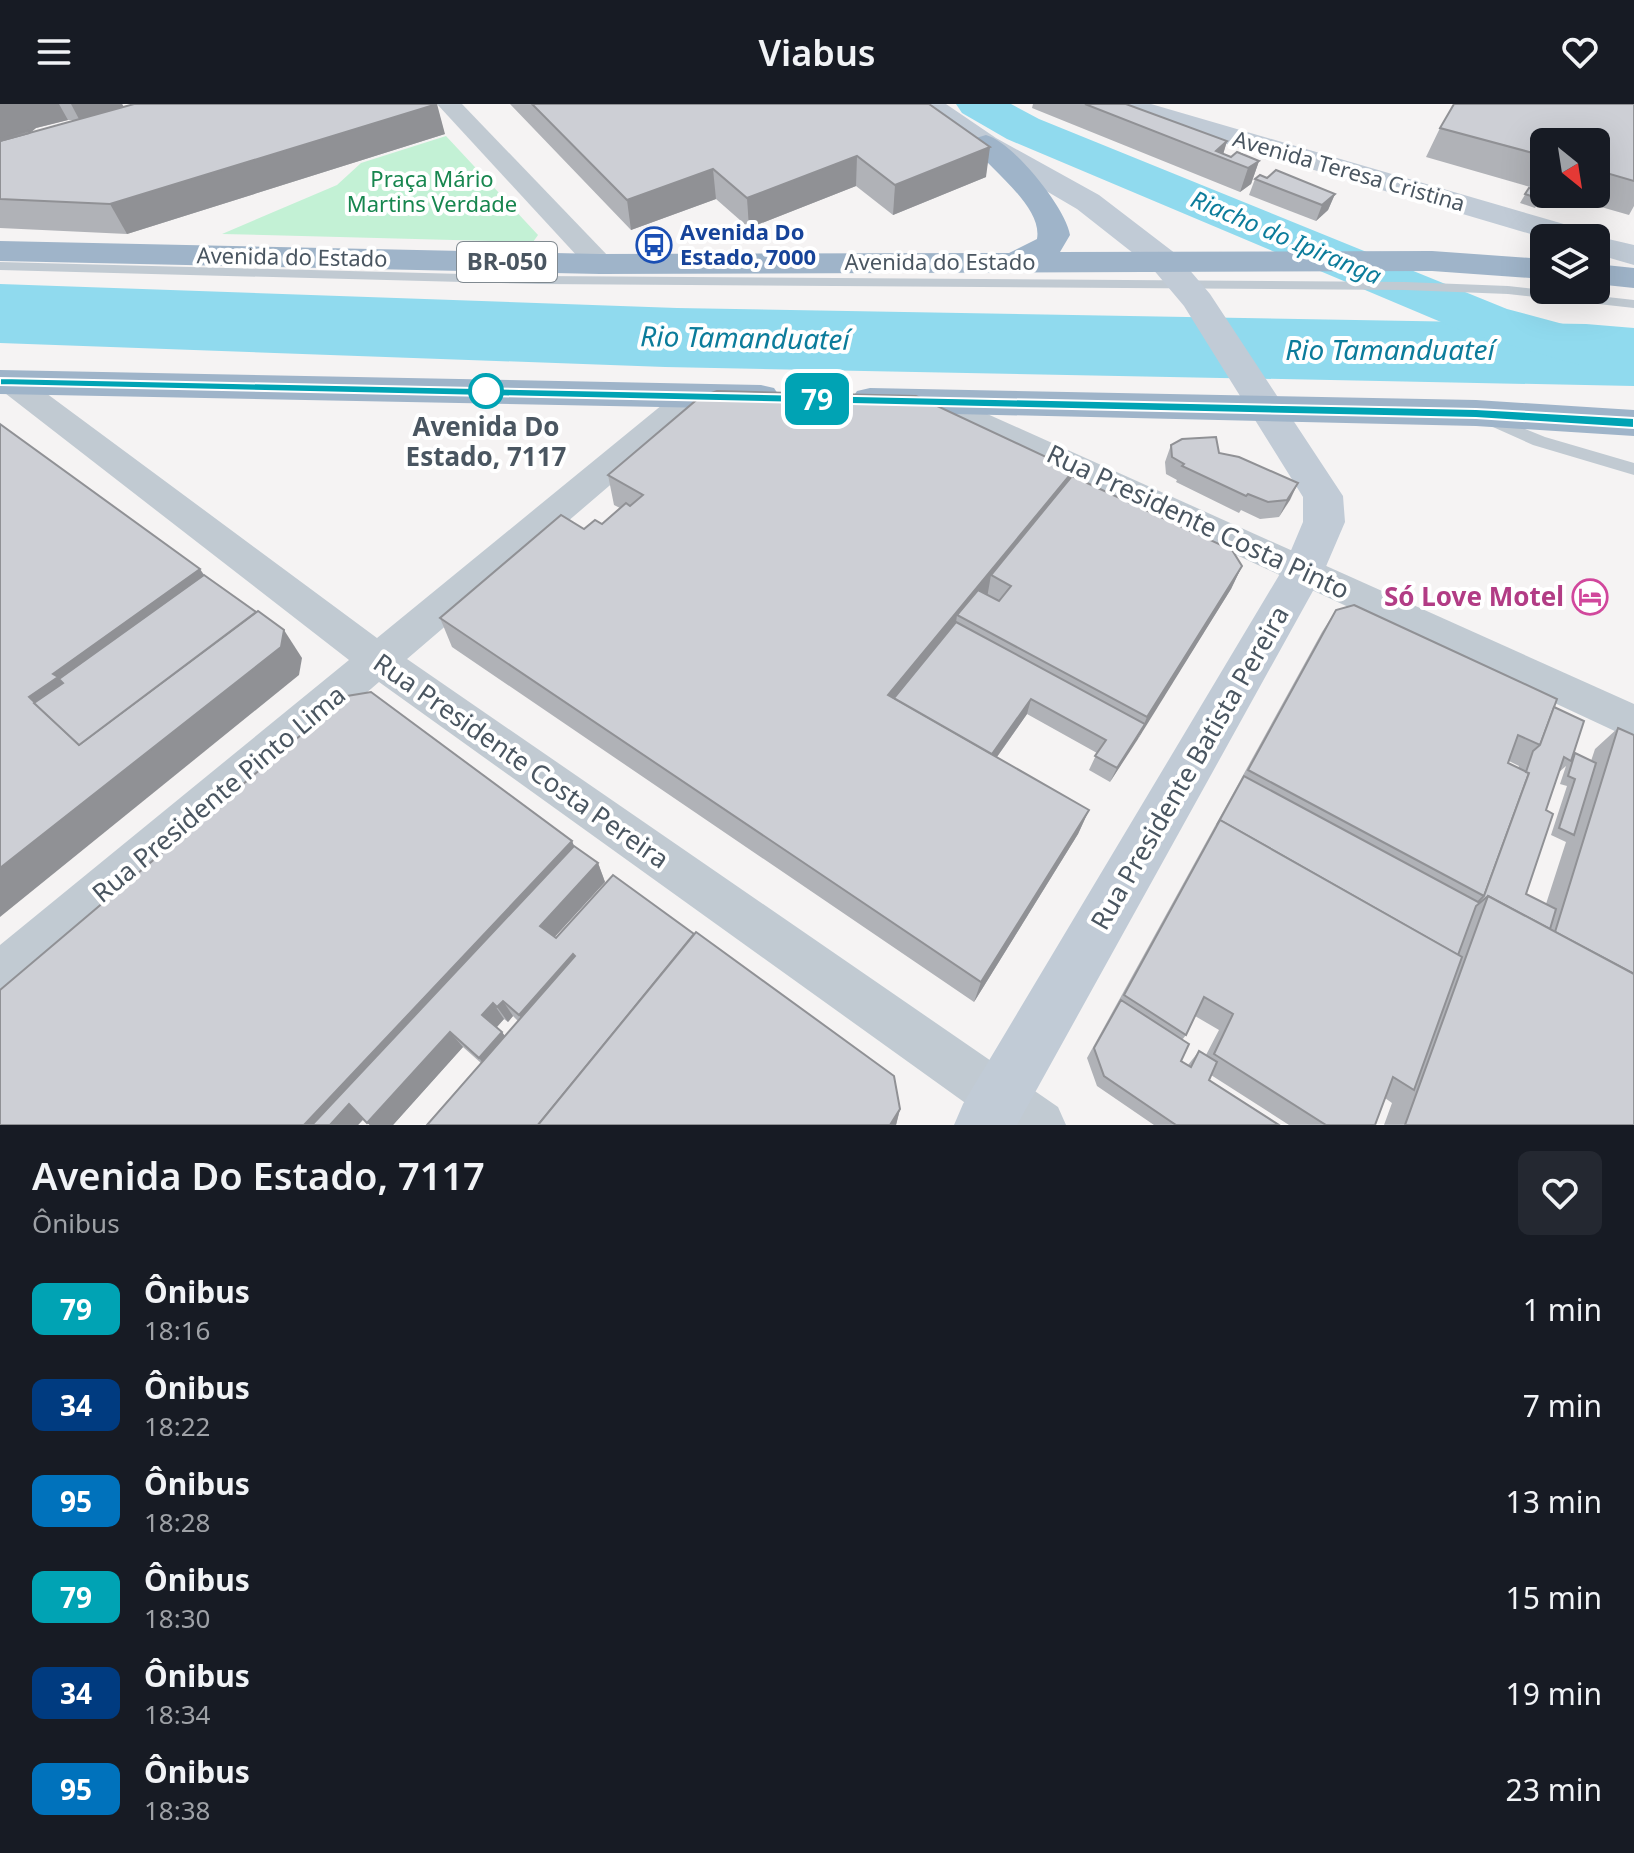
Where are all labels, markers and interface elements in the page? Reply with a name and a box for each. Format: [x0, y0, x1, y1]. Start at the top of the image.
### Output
text: Viabus [758, 28, 876, 77]
icon: menu [32, 30, 76, 74]
icon: heart [1558, 30, 1602, 74]
street label: Avenida Teresa Cristina [1230, 123, 1469, 218]
north arrow [1530, 128, 1610, 208]
map controls [1530, 128, 1610, 304]
park label: Praça Mário Martins Verdade [347, 163, 517, 218]
water label: Riacho do Ipiranga [1186, 182, 1387, 292]
place label: Avenida Do Estado, 7000 [680, 216, 816, 271]
button: layers [1530, 224, 1610, 304]
bus stop icon: Avenida Do Estado, 7000 [635, 226, 673, 264]
street label: Avenida do Estado [196, 239, 388, 273]
road number: BR-050 [457, 242, 557, 282]
street label: Avenida do Estado [845, 246, 1035, 276]
water label: Rio Tamanduateí [640, 316, 854, 358]
water label: Rio Tamanduateí [1285, 330, 1498, 368]
line badge: 79 [781, 373, 853, 425]
marker: Avenida Do Estado, 7117 [469, 374, 503, 408]
text: 79 [801, 380, 833, 418]
place label: Avenida Do Estado, 7117 [406, 408, 567, 474]
street label: Rua Presidente Costa Pinto [1041, 435, 1356, 607]
place label: Só Love Motel [1384, 578, 1564, 614]
hotel icon: Só Love Motel [1571, 578, 1609, 616]
street label: Rua Presidente Batista Pereira [1081, 599, 1297, 936]
street label: Rua Presidente Costa Pereira [367, 644, 676, 876]
street label: Rua Presidente Pinto Lima [84, 676, 353, 910]
text: Avenida Do Estado, 7117 [32, 1149, 485, 1201]
button: heart [1518, 1151, 1602, 1235]
text: Ônibus [32, 1205, 120, 1241]
text: Ônibus [144, 1271, 250, 1312]
text: 1 min [1523, 1289, 1602, 1330]
text: 79 [60, 1290, 92, 1328]
text: 18:16 [144, 1312, 210, 1348]
text: Ônibus [144, 1367, 250, 1408]
text: 7 min [1523, 1385, 1602, 1426]
text: 34 [60, 1386, 92, 1424]
text: 18:22 [144, 1408, 210, 1444]
text: Ônibus [144, 1463, 250, 1504]
text: 13 min [1506, 1481, 1602, 1522]
text: 95 [60, 1482, 92, 1520]
text: 18:28 [144, 1504, 210, 1540]
text: Ônibus [144, 1559, 250, 1600]
text: 15 min [1506, 1577, 1602, 1618]
text: 79 [60, 1578, 92, 1616]
text: 18:30 [144, 1600, 210, 1636]
text: Ônibus [144, 1655, 250, 1696]
text: 19 min [1506, 1673, 1602, 1714]
text: 34 [60, 1674, 92, 1712]
text: 18:34 [144, 1696, 210, 1732]
text: Ônibus [144, 1751, 250, 1792]
text: 23 min [1506, 1769, 1602, 1810]
text: 95 [60, 1770, 92, 1808]
text: 18:38 [144, 1792, 210, 1828]

